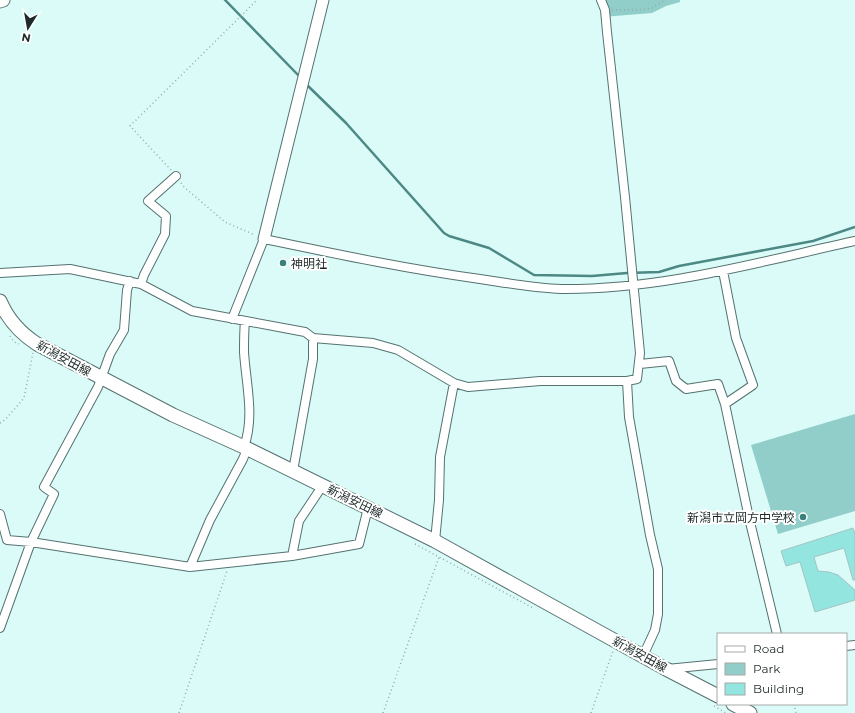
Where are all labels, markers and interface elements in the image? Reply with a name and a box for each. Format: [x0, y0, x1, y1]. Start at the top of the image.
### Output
north arrow [8, 8, 48, 48]
text: N [20, 30, 32, 46]
place label: 神明社 [291, 256, 327, 271]
marker: 神明社 [278, 258, 288, 268]
street label: 新潟安田線 [34, 337, 94, 379]
street label: 新潟安田線 [325, 481, 385, 521]
place label: 新潟市立岡方中学校 [687, 510, 795, 525]
marker: 新潟市立岡方中学校 [798, 512, 808, 522]
street label: 新潟安田線 [610, 633, 670, 675]
legend [717, 633, 847, 705]
text: Road [753, 641, 784, 656]
text: Park [753, 661, 781, 676]
text: Building [753, 681, 804, 696]

